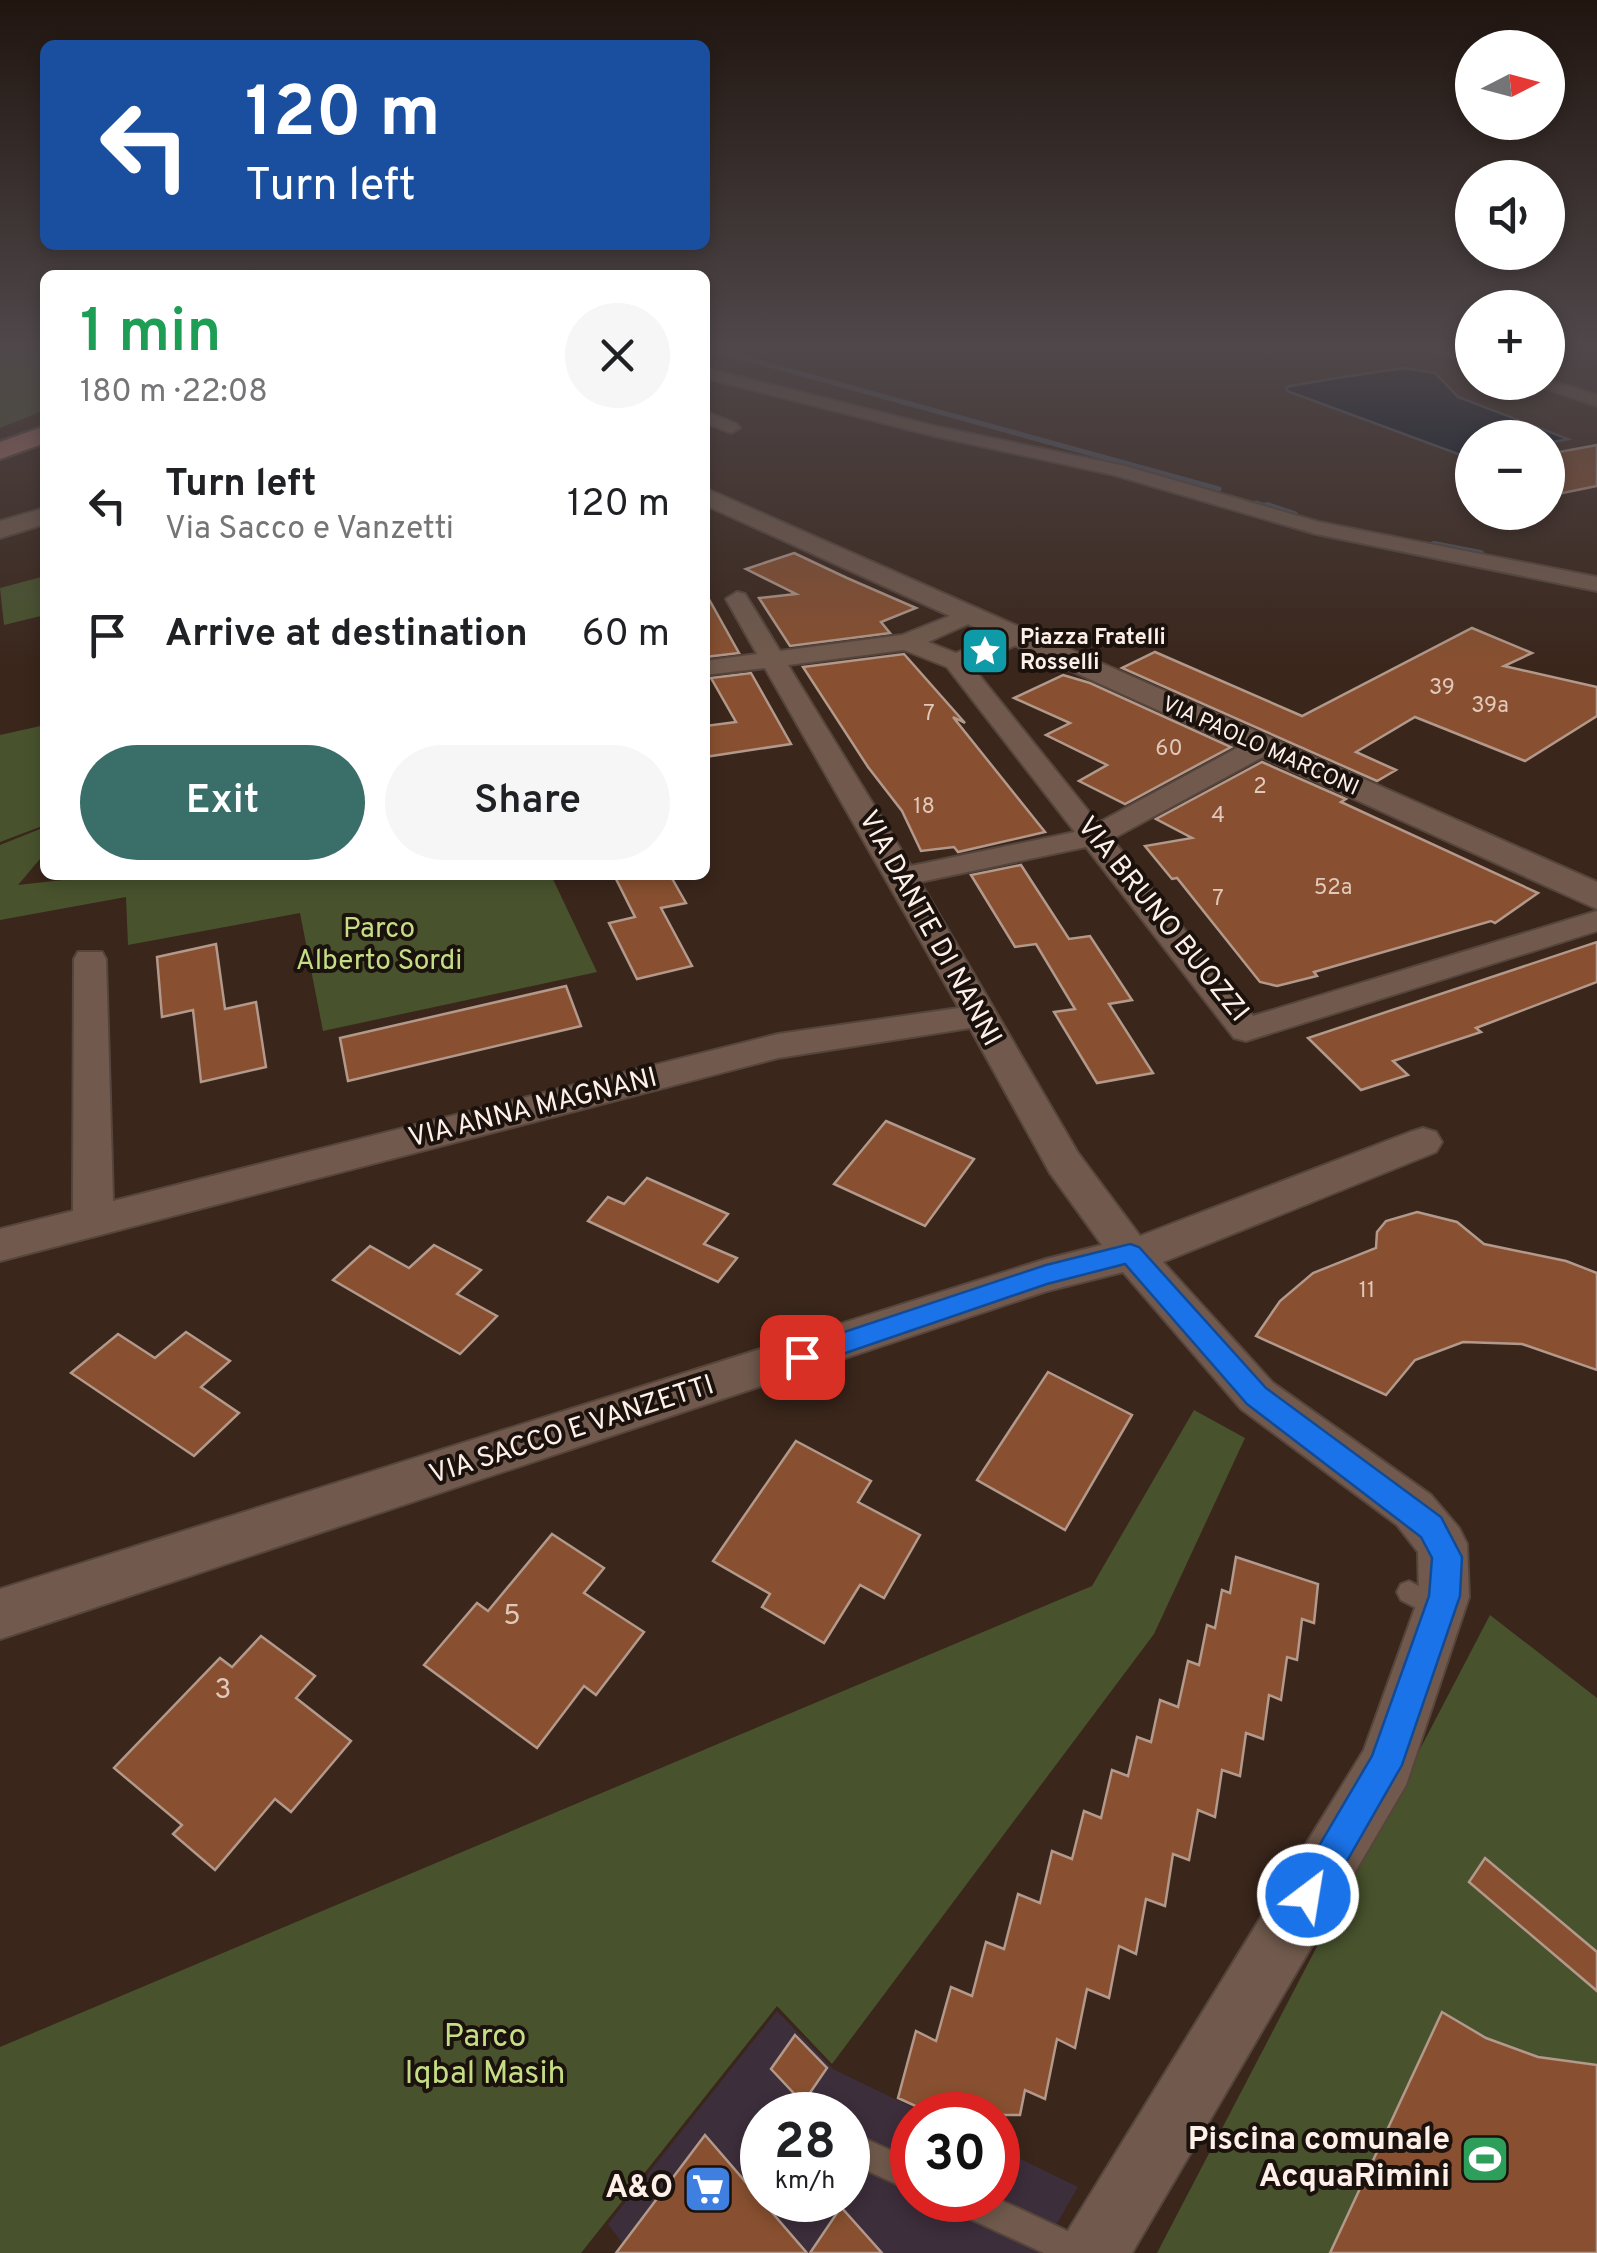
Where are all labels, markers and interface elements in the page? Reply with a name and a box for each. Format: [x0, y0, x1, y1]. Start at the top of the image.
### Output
north arrow [1455, 30, 1565, 140]
map controls [1455, 30, 1565, 530]
text: 120 m [245, 72, 441, 161]
icon: left [80, 80, 210, 210]
text: Turn left [245, 159, 416, 216]
button: sound [1455, 160, 1565, 270]
button: + [1455, 290, 1565, 400]
text: 1 min [80, 297, 221, 373]
button: close [565, 303, 670, 408]
text: 180 m · 22:08 [80, 373, 268, 413]
button: − [1455, 420, 1565, 530]
text: Turn left [165, 461, 317, 510]
icon: left [80, 478, 135, 533]
text: 120 m [567, 481, 670, 530]
text: Via Sacco e Vanzetti [165, 510, 454, 550]
icon: arrive [80, 608, 135, 663]
text: Arrive at destination [165, 611, 528, 660]
text: 60 m [582, 611, 670, 660]
place icon: Piazza Fratelli Rosselli [959, 625, 1011, 677]
place label: Piazza Fratelli Rosselli [1020, 625, 1166, 677]
house number: 39 [1429, 675, 1455, 702]
street label: VIA PAOLO MARCONI [1157, 691, 1363, 803]
house number: 39a [1471, 693, 1509, 720]
house number: 7 [923, 701, 935, 728]
house number: 60 [1155, 736, 1183, 763]
button: Exit [80, 745, 365, 860]
button: Share [385, 745, 670, 860]
house number: 2 [1253, 774, 1267, 801]
house number: 18 [913, 794, 935, 821]
house number: 4 [1211, 803, 1225, 830]
street label: VIA DANTE DI NANNI [849, 805, 1009, 1053]
street label: VIA BRUNO BUOZZI [1068, 810, 1256, 1030]
house number: 52a [1314, 875, 1352, 902]
house number: 7 [1212, 886, 1224, 913]
park label: Parco Alberto Sordi [296, 912, 462, 980]
street label: VIA ANNA MAGNANI [405, 1061, 661, 1157]
house number: 11 [1359, 1278, 1375, 1305]
pin [760, 1315, 845, 1400]
icon: arrive [775, 1330, 830, 1385]
street label: VIA SACCO E VANZETTI [425, 1368, 719, 1494]
house number: 5 [503, 1599, 521, 1635]
house number: 3 [215, 1673, 231, 1709]
position arrow [1256, 1843, 1360, 1947]
park label: Parco Iqbal Masih [404, 2018, 566, 2095]
speed limit sign: 30 [890, 2092, 1020, 2222]
text: 28 [774, 2113, 836, 2176]
place label: Piscina comunale AcquaRimini [1188, 2121, 1450, 2198]
sports icon: Piscina comunale AcquaRimini [1459, 2133, 1511, 2185]
supermarket icon: A&O [682, 2163, 734, 2215]
text: km/h [775, 2166, 835, 2198]
place label: A&O [605, 2169, 673, 2209]

